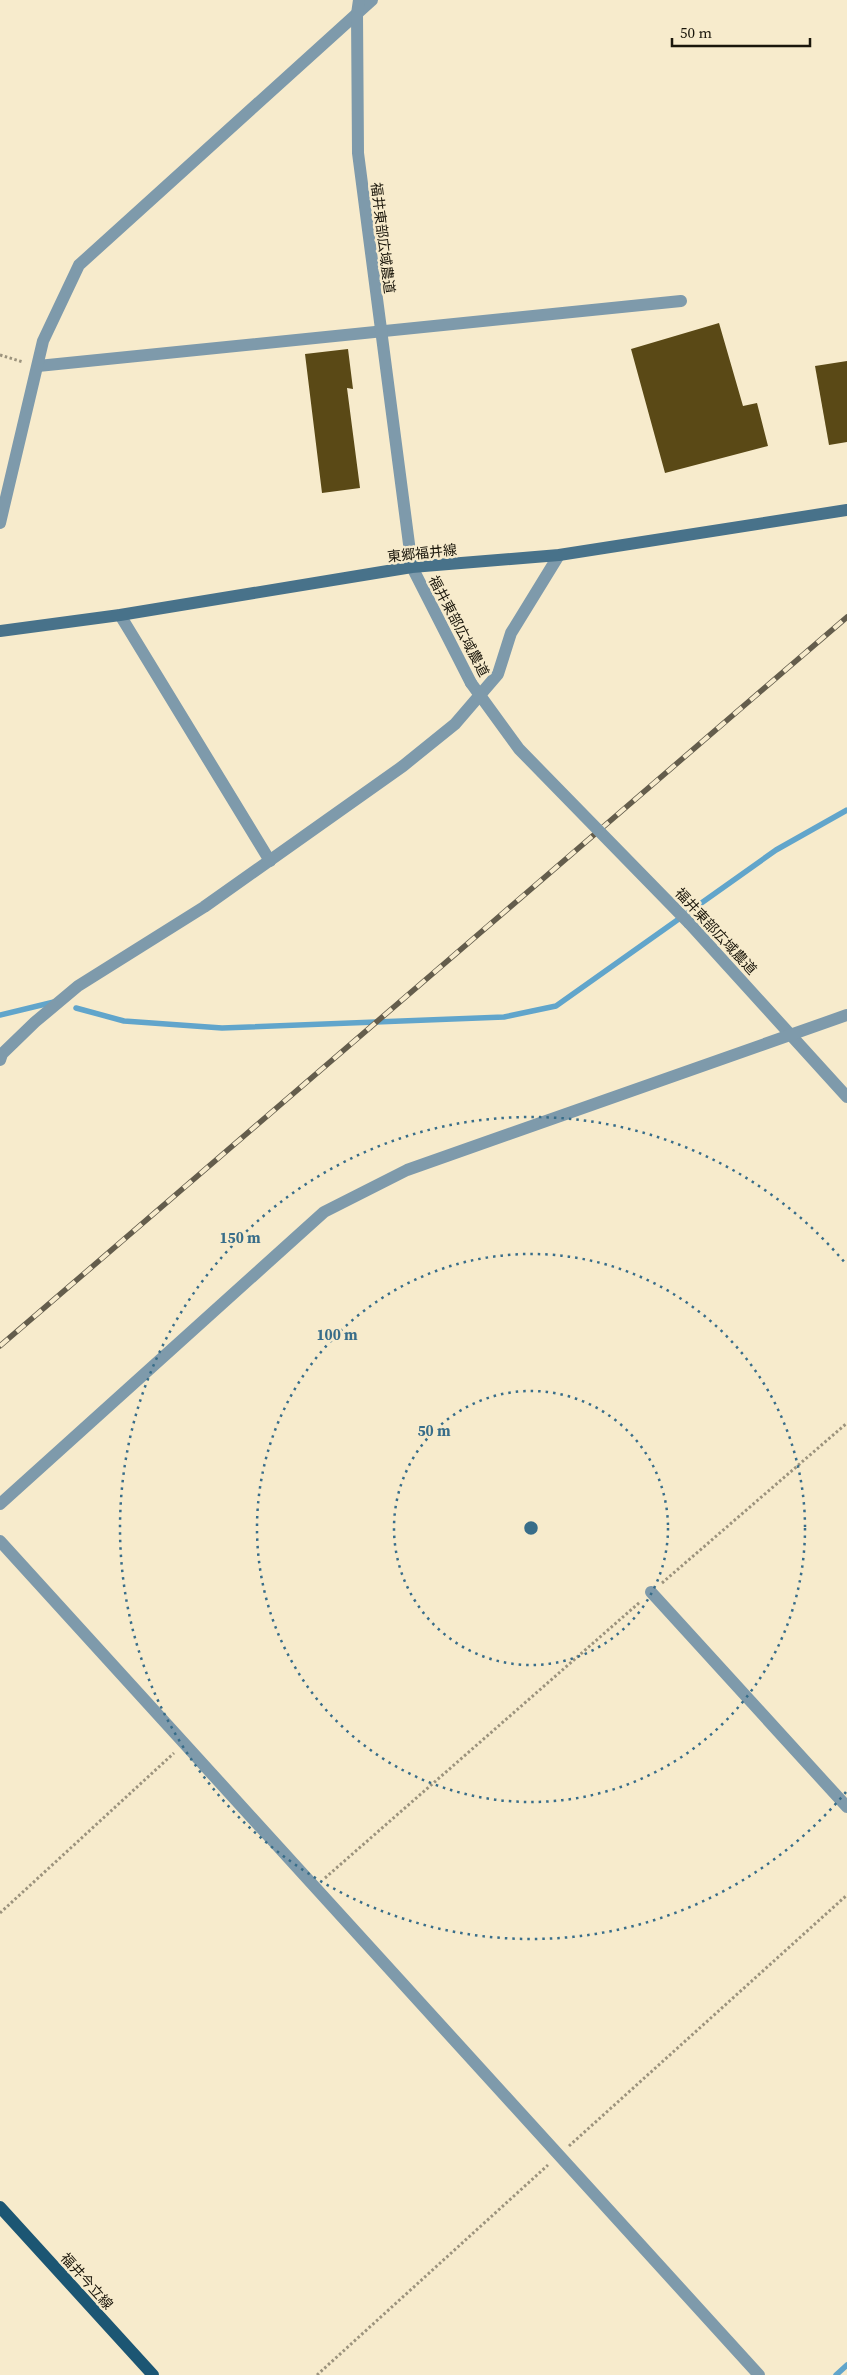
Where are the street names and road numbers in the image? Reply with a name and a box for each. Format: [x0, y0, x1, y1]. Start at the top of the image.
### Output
street label: 福井東部広域農道 [366, 181, 400, 295]
street label: 東郷福井線 [386, 539, 458, 567]
street label: 福井東部広域農道 [424, 572, 494, 680]
street label: 福井東部広域農道 [670, 883, 762, 979]
street label: 福井今立線 [56, 2248, 118, 2314]

